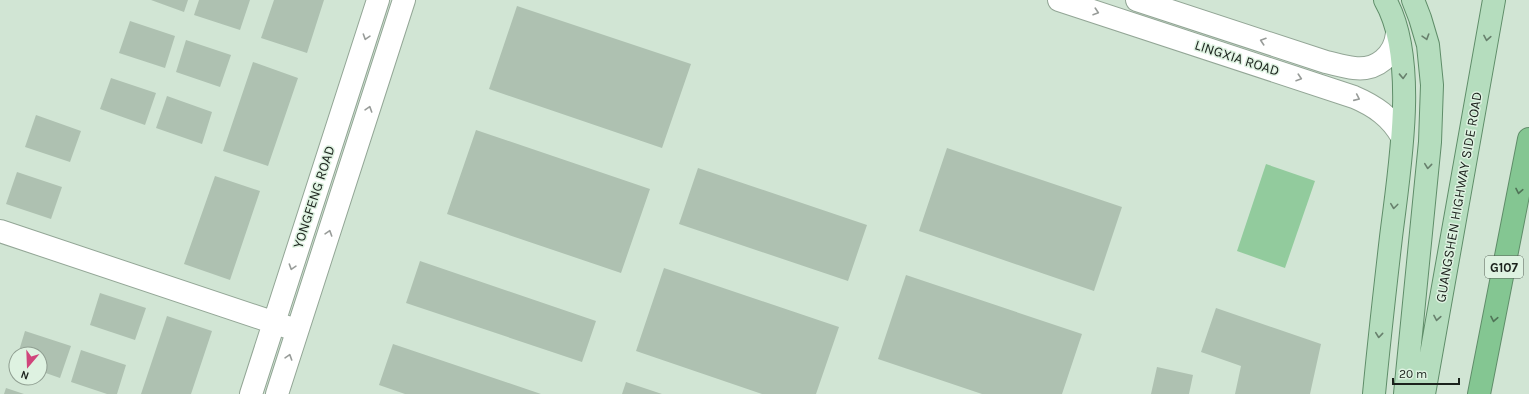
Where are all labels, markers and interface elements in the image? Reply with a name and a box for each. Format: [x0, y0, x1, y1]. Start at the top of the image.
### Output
one-way arrow [1092, 7, 1099, 16]
one-way arrow [362, 33, 371, 40]
one-way arrow [1421, 33, 1430, 40]
one-way arrow [1484, 35, 1492, 41]
street label: LINGXIA ROAD [1192, 36, 1282, 80]
one-way arrow [1259, 37, 1266, 46]
one-way arrow [1296, 73, 1303, 82]
one-way arrow [1399, 73, 1407, 79]
street label: GUANGSHEN HIGHWAY SIDE ROAD [1432, 90, 1486, 304]
one-way arrow [1353, 93, 1361, 101]
one-way arrow [364, 106, 372, 113]
street label: YONGFENG ROAD [289, 143, 339, 251]
one-way arrow [1424, 163, 1433, 169]
one-way arrow [1515, 188, 1524, 194]
one-way arrow [1390, 203, 1399, 209]
one-way arrow [324, 230, 333, 237]
road number: G107 [1485, 256, 1523, 278]
one-way arrow [288, 264, 297, 271]
one-way arrow [1433, 315, 1442, 321]
one-way arrow [1490, 316, 1499, 322]
one-way arrow [1375, 332, 1384, 338]
north arrow [8, 346, 48, 386]
one-way arrow [284, 354, 293, 361]
scale bar [1393, 360, 1459, 386]
text: 20 m [1399, 367, 1427, 381]
text: N [19, 368, 31, 382]

